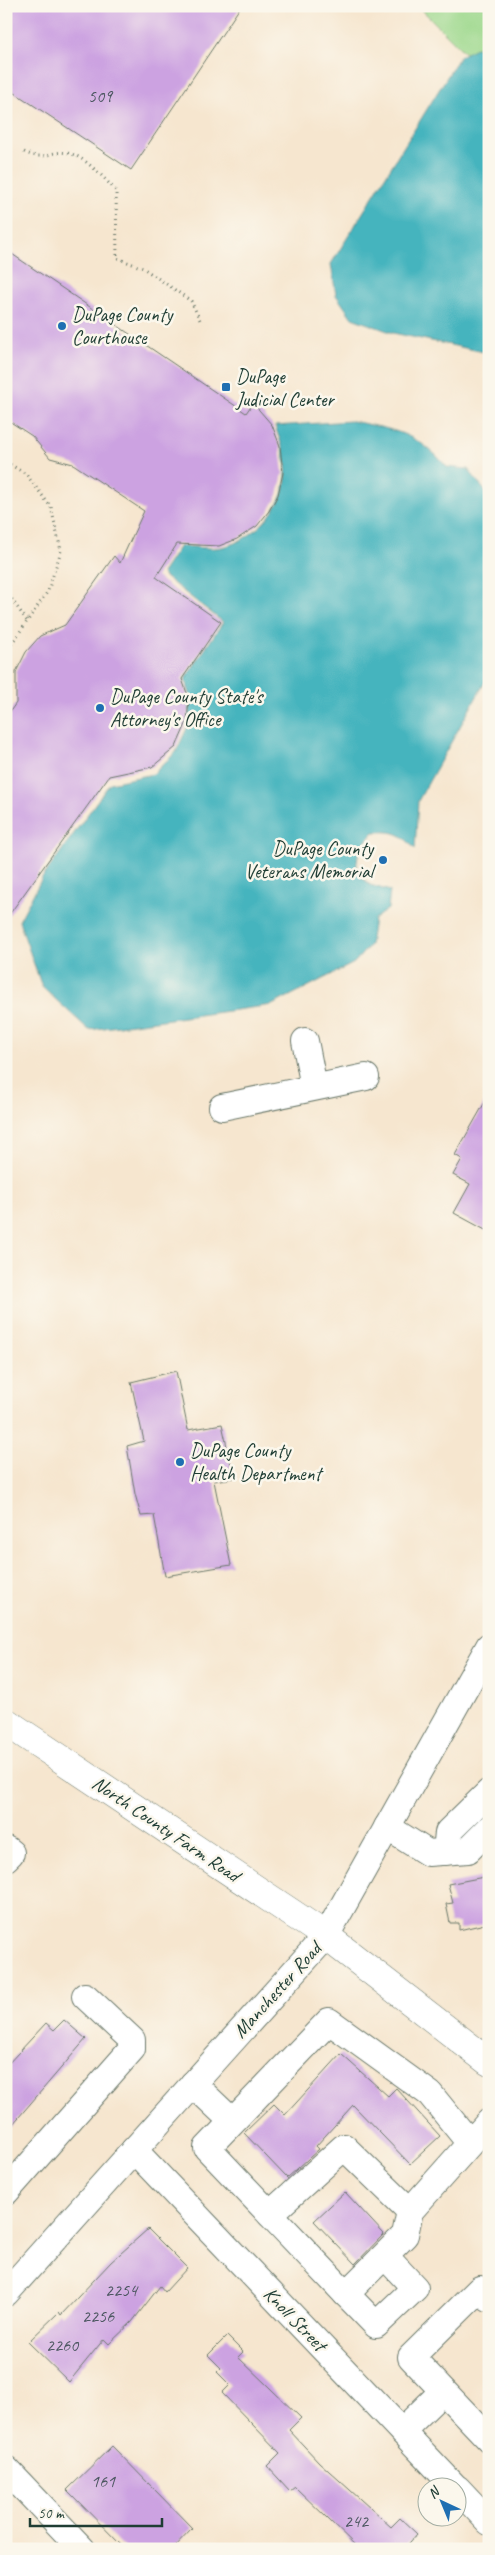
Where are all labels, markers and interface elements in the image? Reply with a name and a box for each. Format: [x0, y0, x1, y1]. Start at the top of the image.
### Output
house number: 509 [88, 85, 114, 107]
place label: DuPage County Courthouse [72, 302, 174, 350]
marker: DuPage County Courthouse [56, 320, 68, 332]
place label: DuPage Judicial Center [235, 364, 335, 412]
marker: DuPage Judicial Center [220, 381, 232, 393]
place label: DuPage County State's Attorney's Office [110, 684, 265, 732]
marker: DuPage County State's Attorney's Office [94, 702, 106, 714]
place label: DuPage County Veterans Memorial [245, 836, 377, 884]
marker: DuPage County Veterans Memorial [377, 854, 389, 866]
place label: DuPage County Health Department [190, 1438, 325, 1486]
marker: DuPage County Health Department [174, 1456, 186, 1468]
street label: North County Farm Road [87, 1770, 247, 1889]
street label: Manchester Road [227, 1935, 329, 2043]
house number: 2254 [105, 2279, 139, 2301]
street label: Knoll Street [258, 2282, 334, 2359]
house number: 2256 [82, 2305, 115, 2327]
house number: 2260 [46, 2334, 80, 2356]
house number: 161 [91, 2470, 116, 2492]
north arrow [418, 2478, 468, 2528]
text: N [424, 2482, 444, 2502]
scale bar [30, 2495, 162, 2527]
text: 50 m [38, 2504, 65, 2523]
house number: 242 [344, 2510, 370, 2532]

